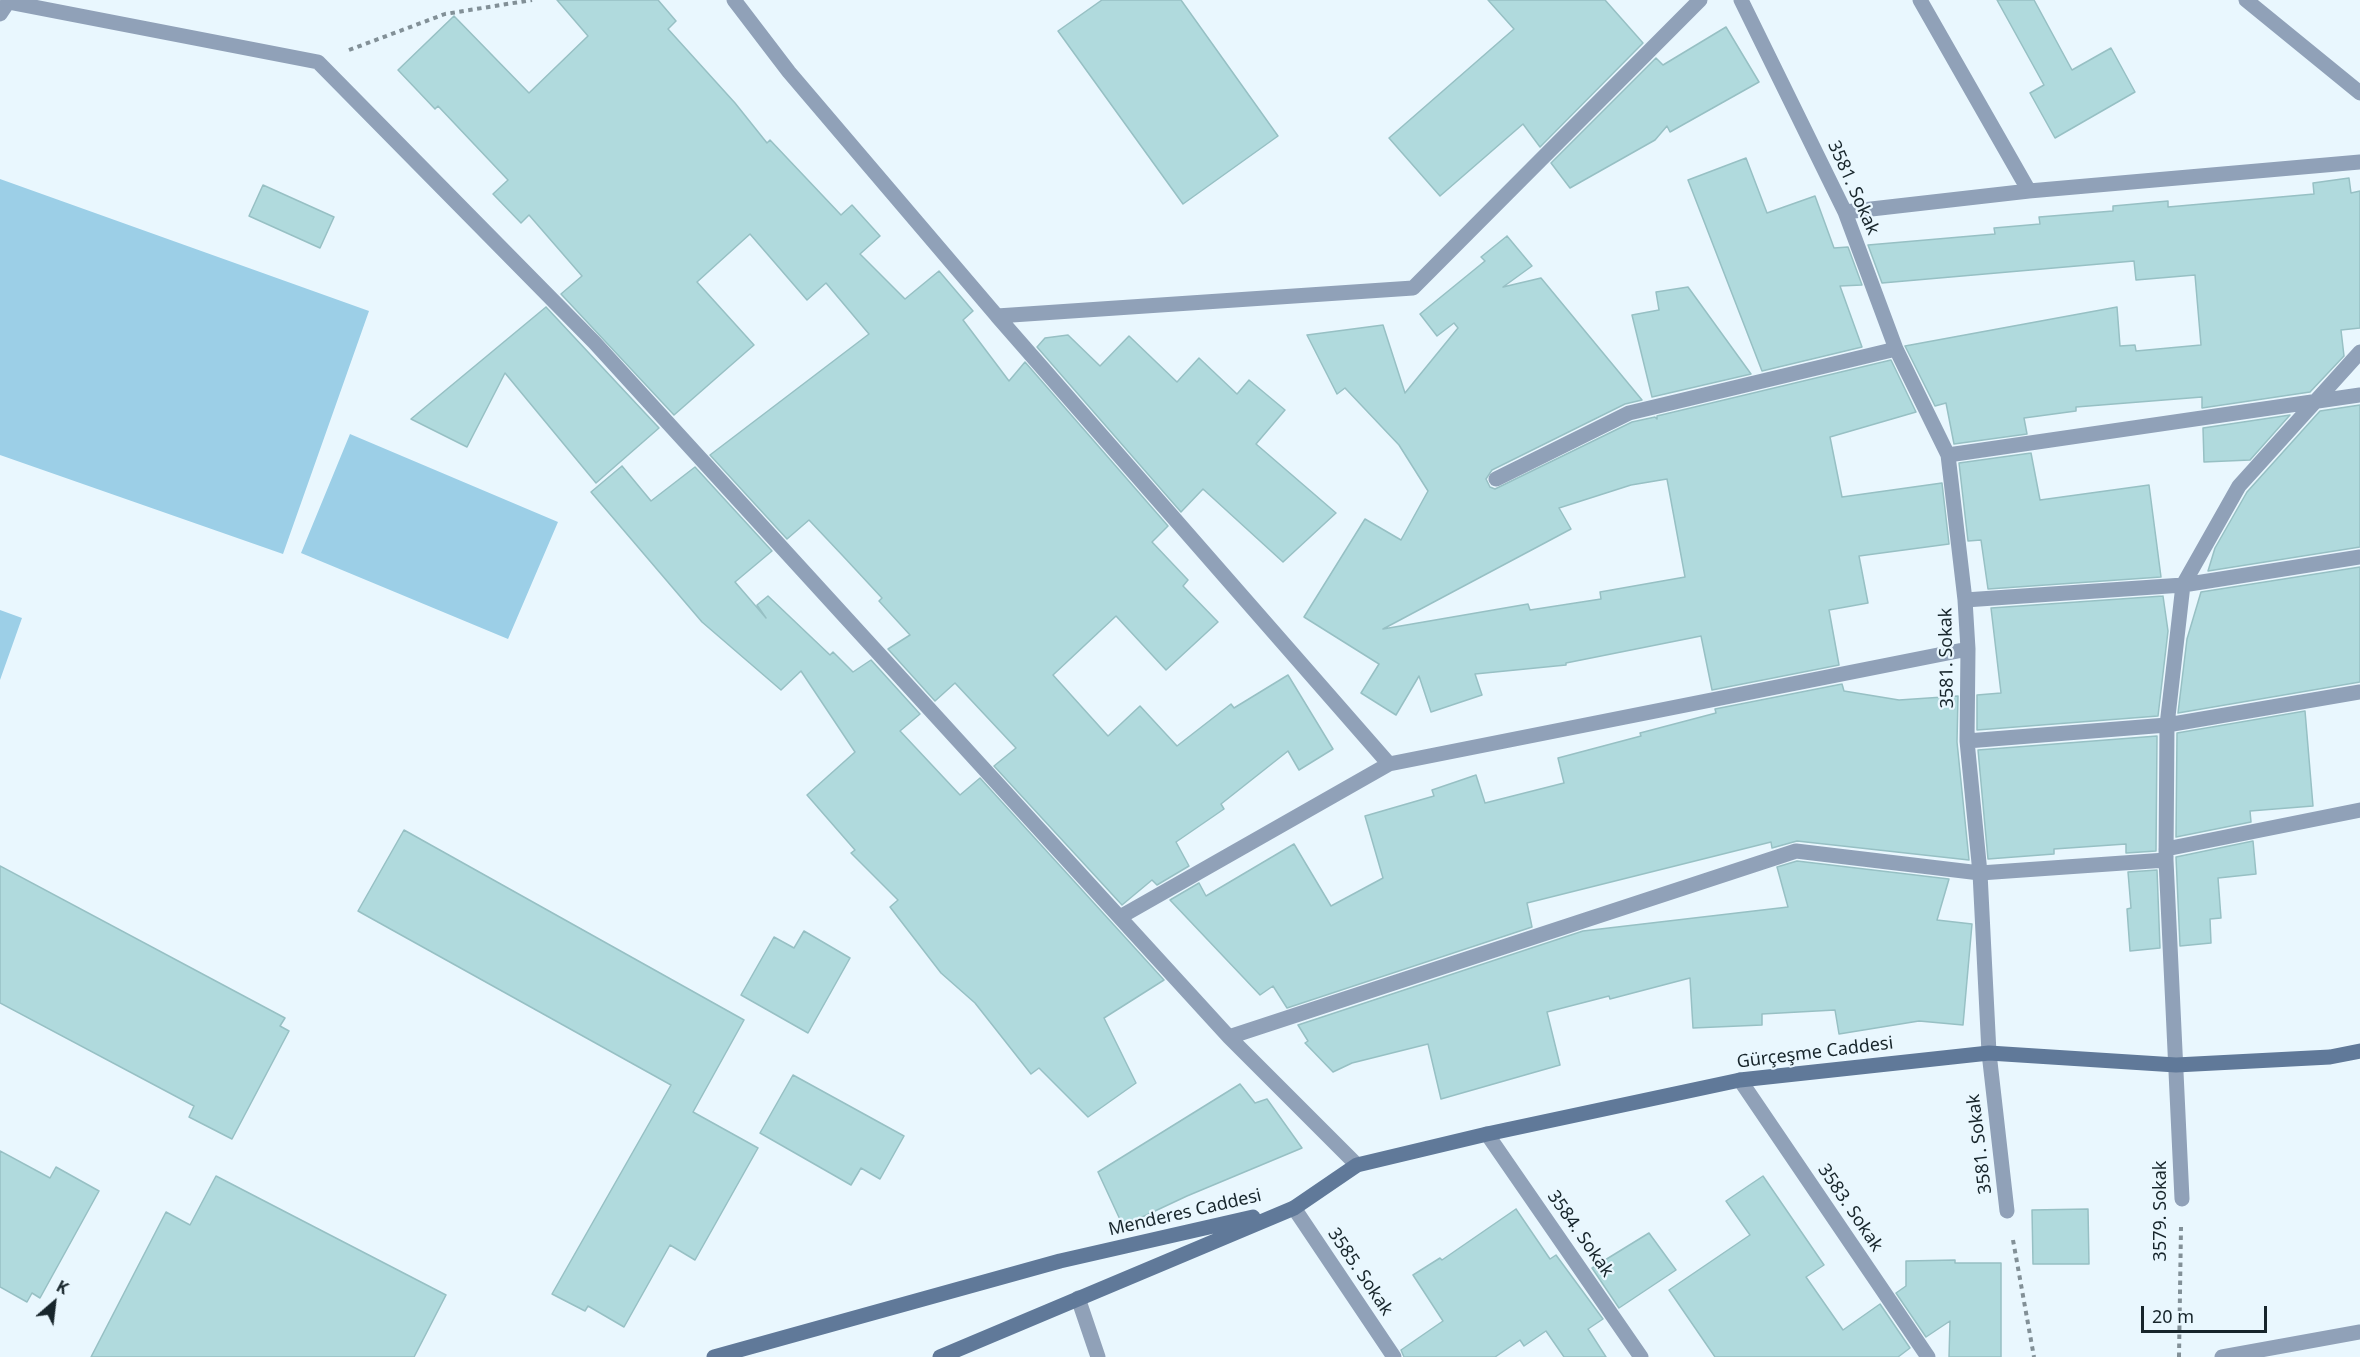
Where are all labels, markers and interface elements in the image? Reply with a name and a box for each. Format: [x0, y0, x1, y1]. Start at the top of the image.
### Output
street label: 3581. Sokak [1823, 138, 1883, 238]
street label: 3581. Sokak [1935, 607, 1959, 709]
street label: Gürçeşme Caddesi [1736, 1033, 1894, 1073]
street label: 3581. Sokak [1963, 1093, 1997, 1195]
street label: 3583. Sokak [1813, 1160, 1887, 1256]
street label: 3579. Sokak [2150, 1161, 2172, 1261]
street label: Menderes Caddesi [1106, 1185, 1264, 1241]
street label: 3584. Sokak [1542, 1187, 1618, 1281]
street label: 3585. Sokak [1323, 1224, 1397, 1320]
north arrow [24, 1273, 84, 1333]
text: K [53, 1275, 72, 1299]
scale bar [2144, 1294, 2270, 1332]
text: 20 m [2152, 1304, 2194, 1328]

